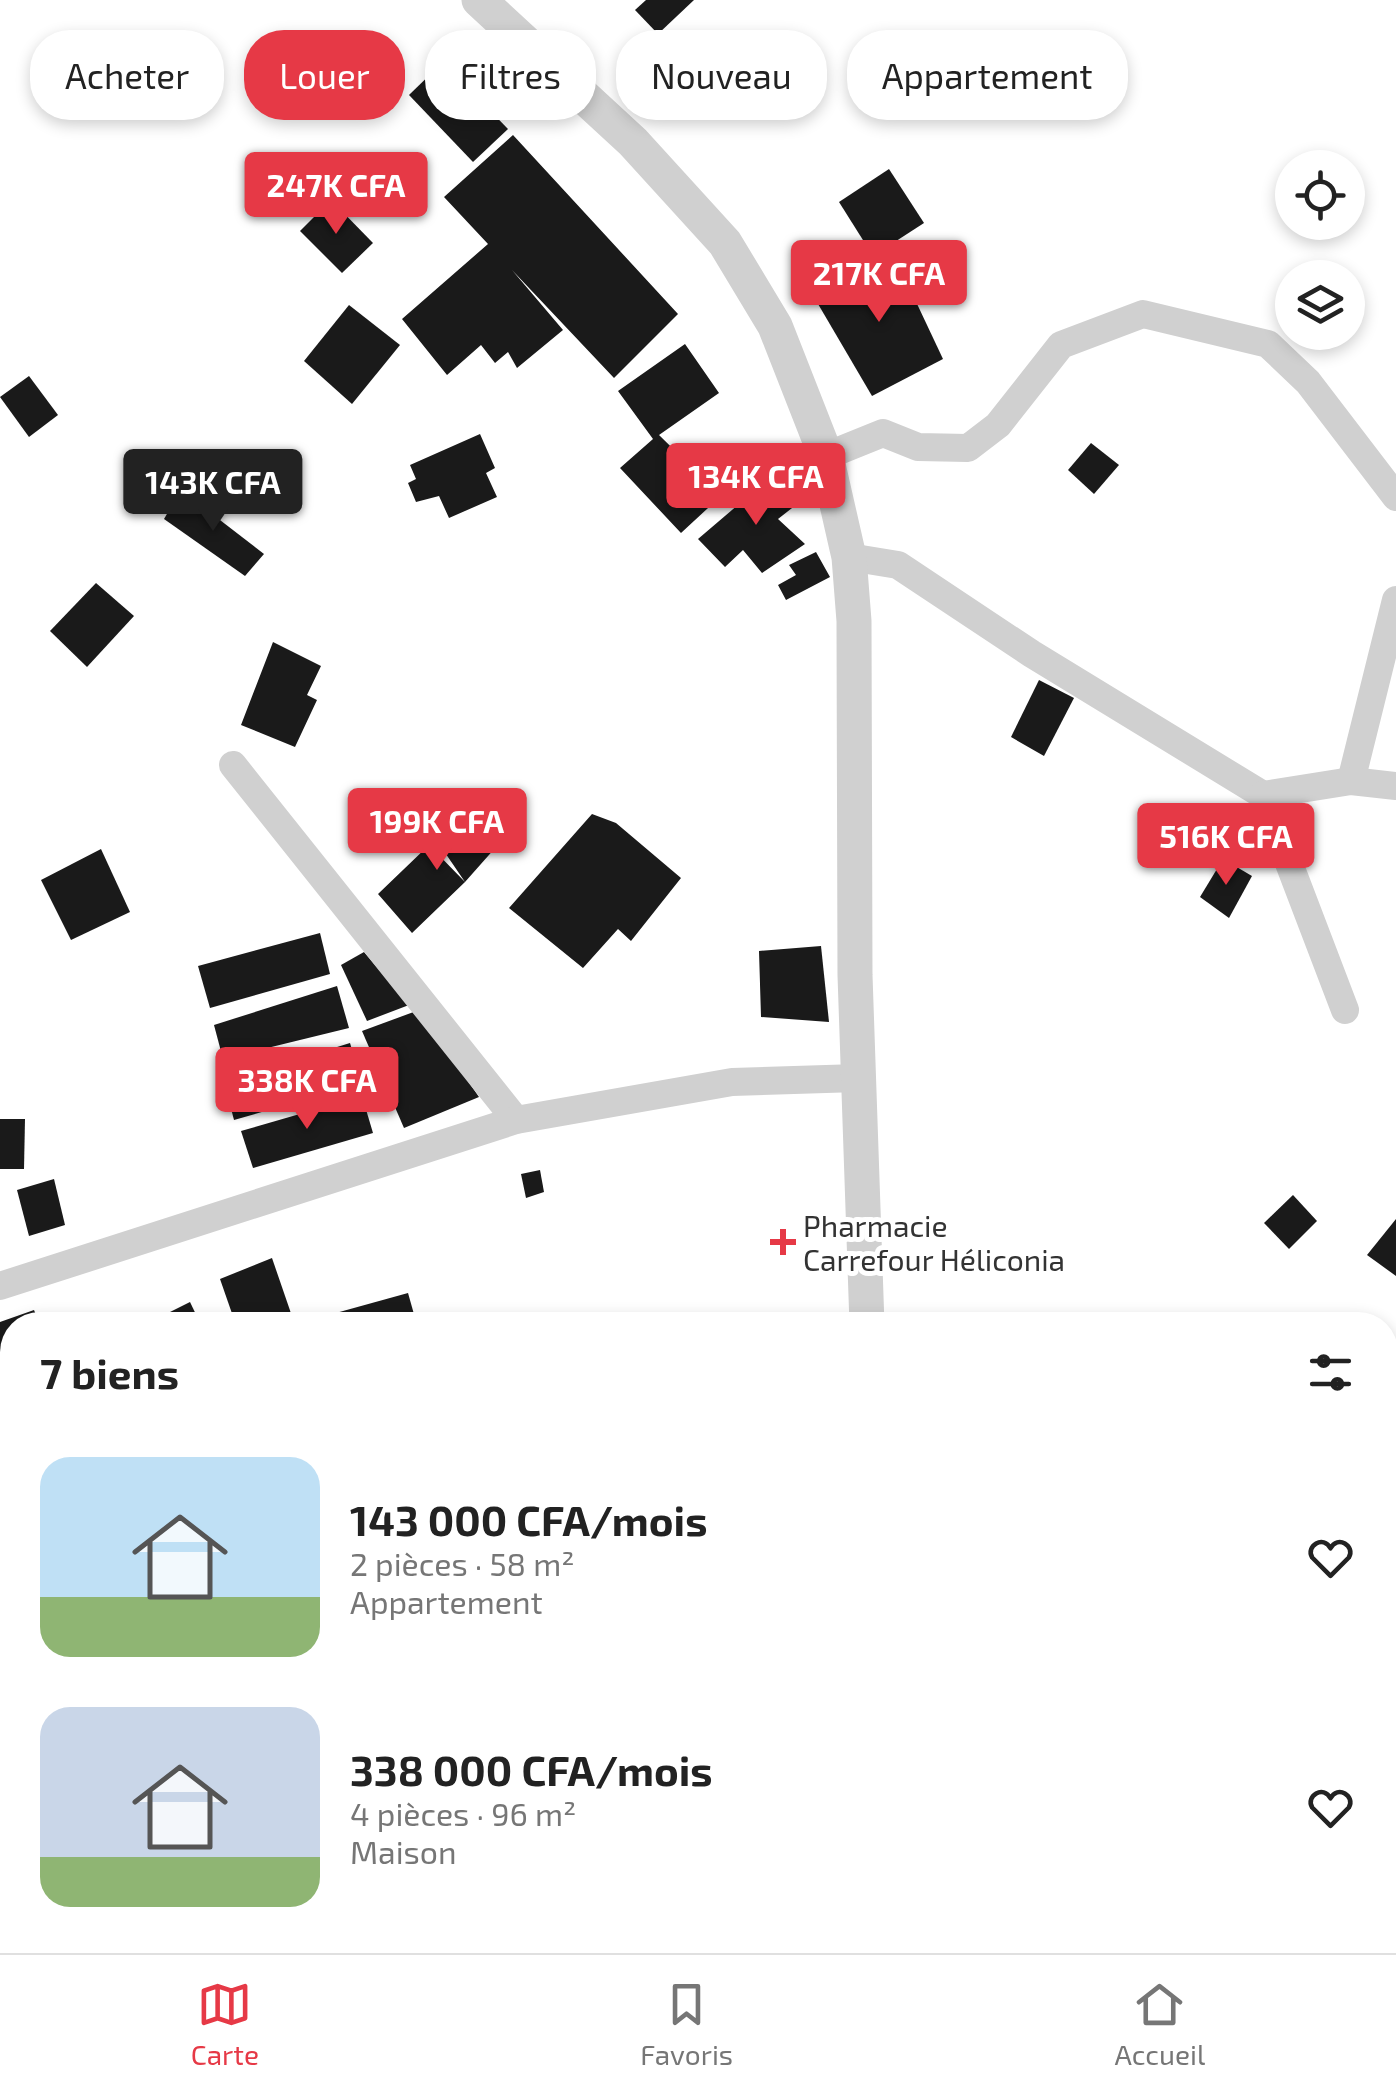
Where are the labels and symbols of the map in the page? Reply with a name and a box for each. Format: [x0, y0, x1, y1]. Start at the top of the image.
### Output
pin: 247K CFA [233, 152, 439, 237]
pin: 217K CFA [776, 240, 982, 325]
pin: 134K CFA [653, 443, 859, 528]
pin: 143K CFA [110, 449, 316, 534]
pin: 199K CFA [334, 788, 540, 873]
pin: 516K CFA [1123, 803, 1329, 888]
pin: 338K CFA [204, 1047, 410, 1132]
place label: Pharmacie Carrefour Héliconia [803, 1207, 1065, 1277]
marker: Pharmacie Carrefour Héliconia [772, 1231, 794, 1253]

